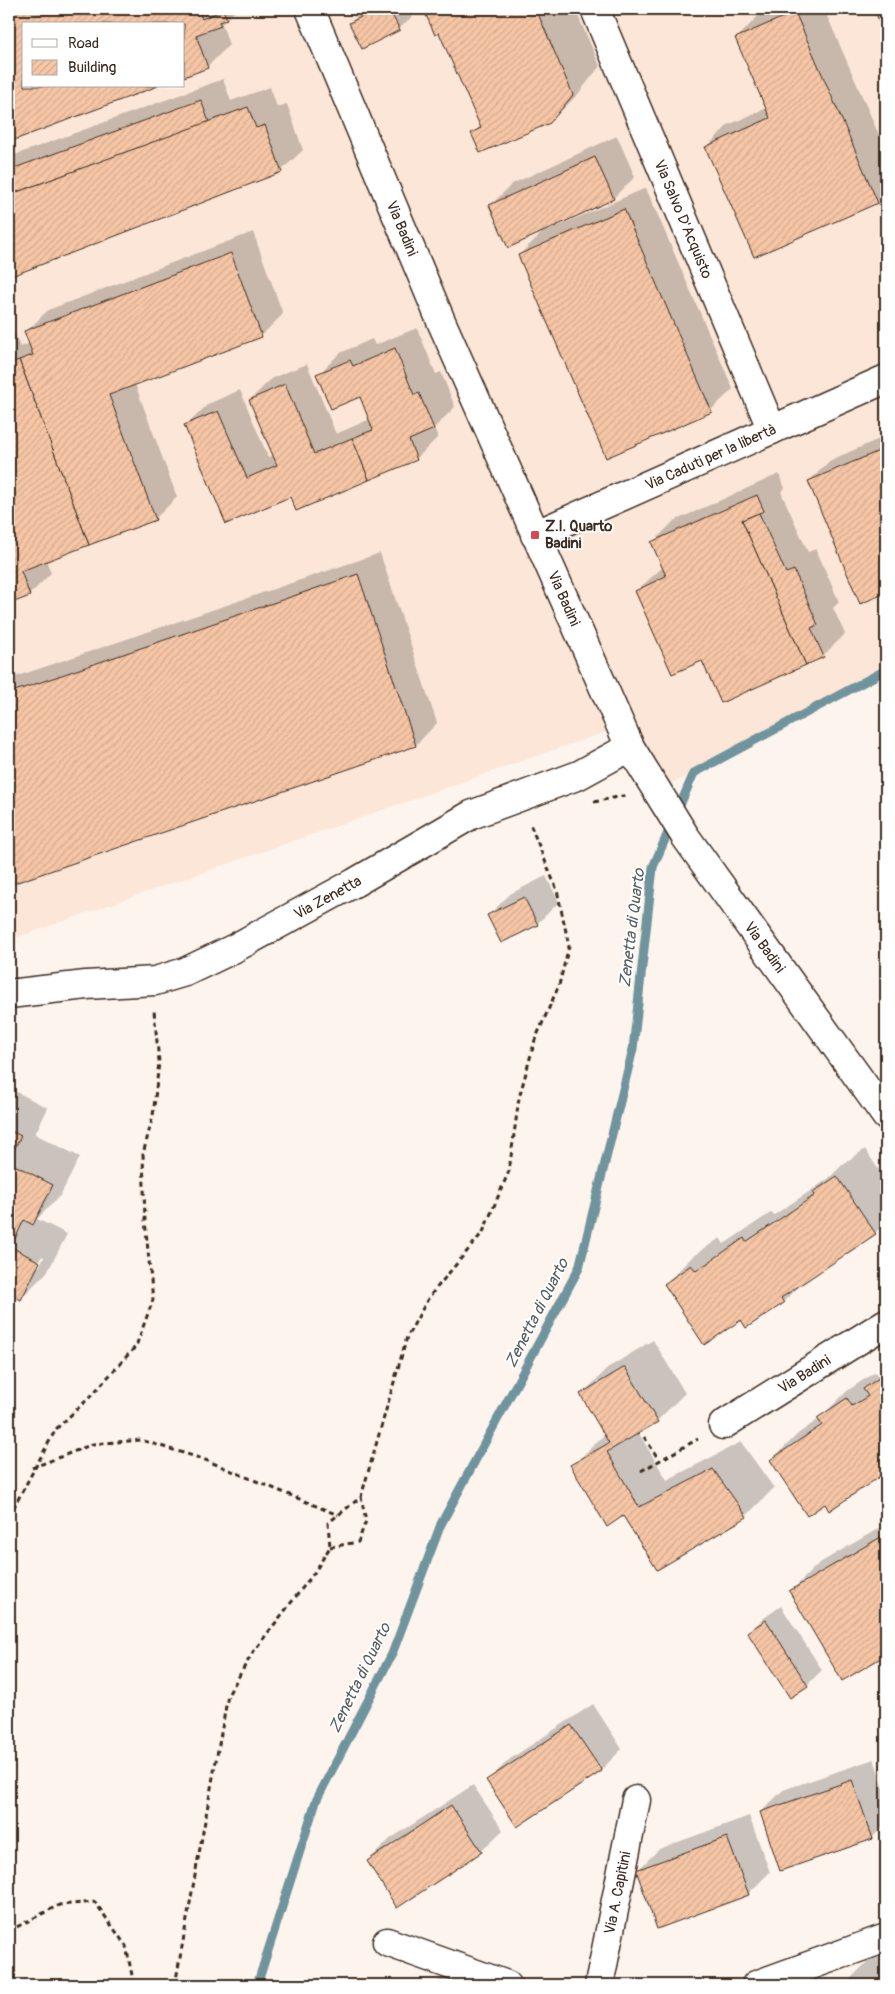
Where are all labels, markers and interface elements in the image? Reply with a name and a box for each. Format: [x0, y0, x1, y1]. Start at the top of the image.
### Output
legend [22, 22, 185, 88]
text: Road [68, 34, 99, 53]
text: Building [68, 58, 116, 77]
street label: Via Salvo D'Acquisto [650, 157, 717, 281]
street label: Via Badini [382, 198, 422, 259]
street label: Via Caduti per la libertà [642, 420, 779, 494]
place label: Z.I. Quarto Badini [545, 517, 612, 553]
marker: Z.I. Quarto Badini [529, 529, 541, 541]
street label: Via Badini [544, 568, 585, 629]
water label: Zenetta di Quarto [615, 866, 649, 988]
street label: Via Zenetta [291, 871, 365, 923]
street label: Via Badini [740, 918, 790, 977]
water label: Zenetta di Quarto [501, 1254, 574, 1371]
street label: Via Badini [775, 1350, 834, 1398]
water label: Zenetta di Quarto [325, 1619, 396, 1736]
street label: Via A. Capitini [600, 1849, 635, 1936]

